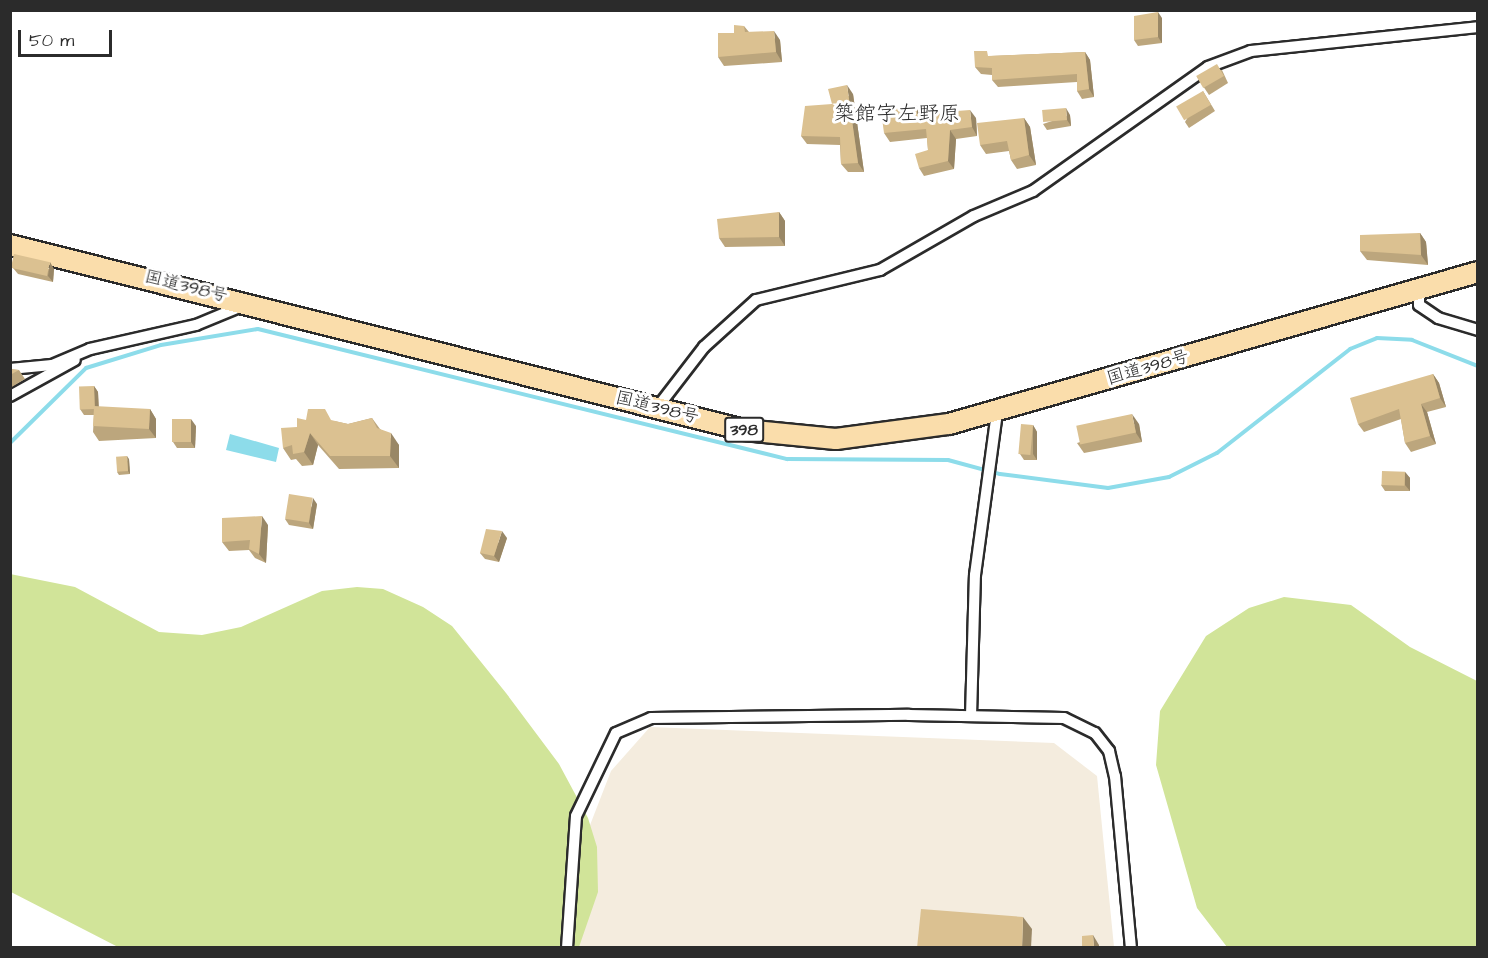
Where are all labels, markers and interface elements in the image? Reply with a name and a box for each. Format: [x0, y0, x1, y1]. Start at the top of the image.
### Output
scale bar [21, 18, 116, 56]
text: 50 m [29, 28, 74, 53]
district label: 築館字左野原 [834, 101, 960, 127]
street label: 国道398号 [142, 266, 230, 308]
street label: 国道398号 [1104, 346, 1192, 390]
street label: 国道398号 [613, 387, 701, 429]
road number: 398 [723, 417, 765, 443]

